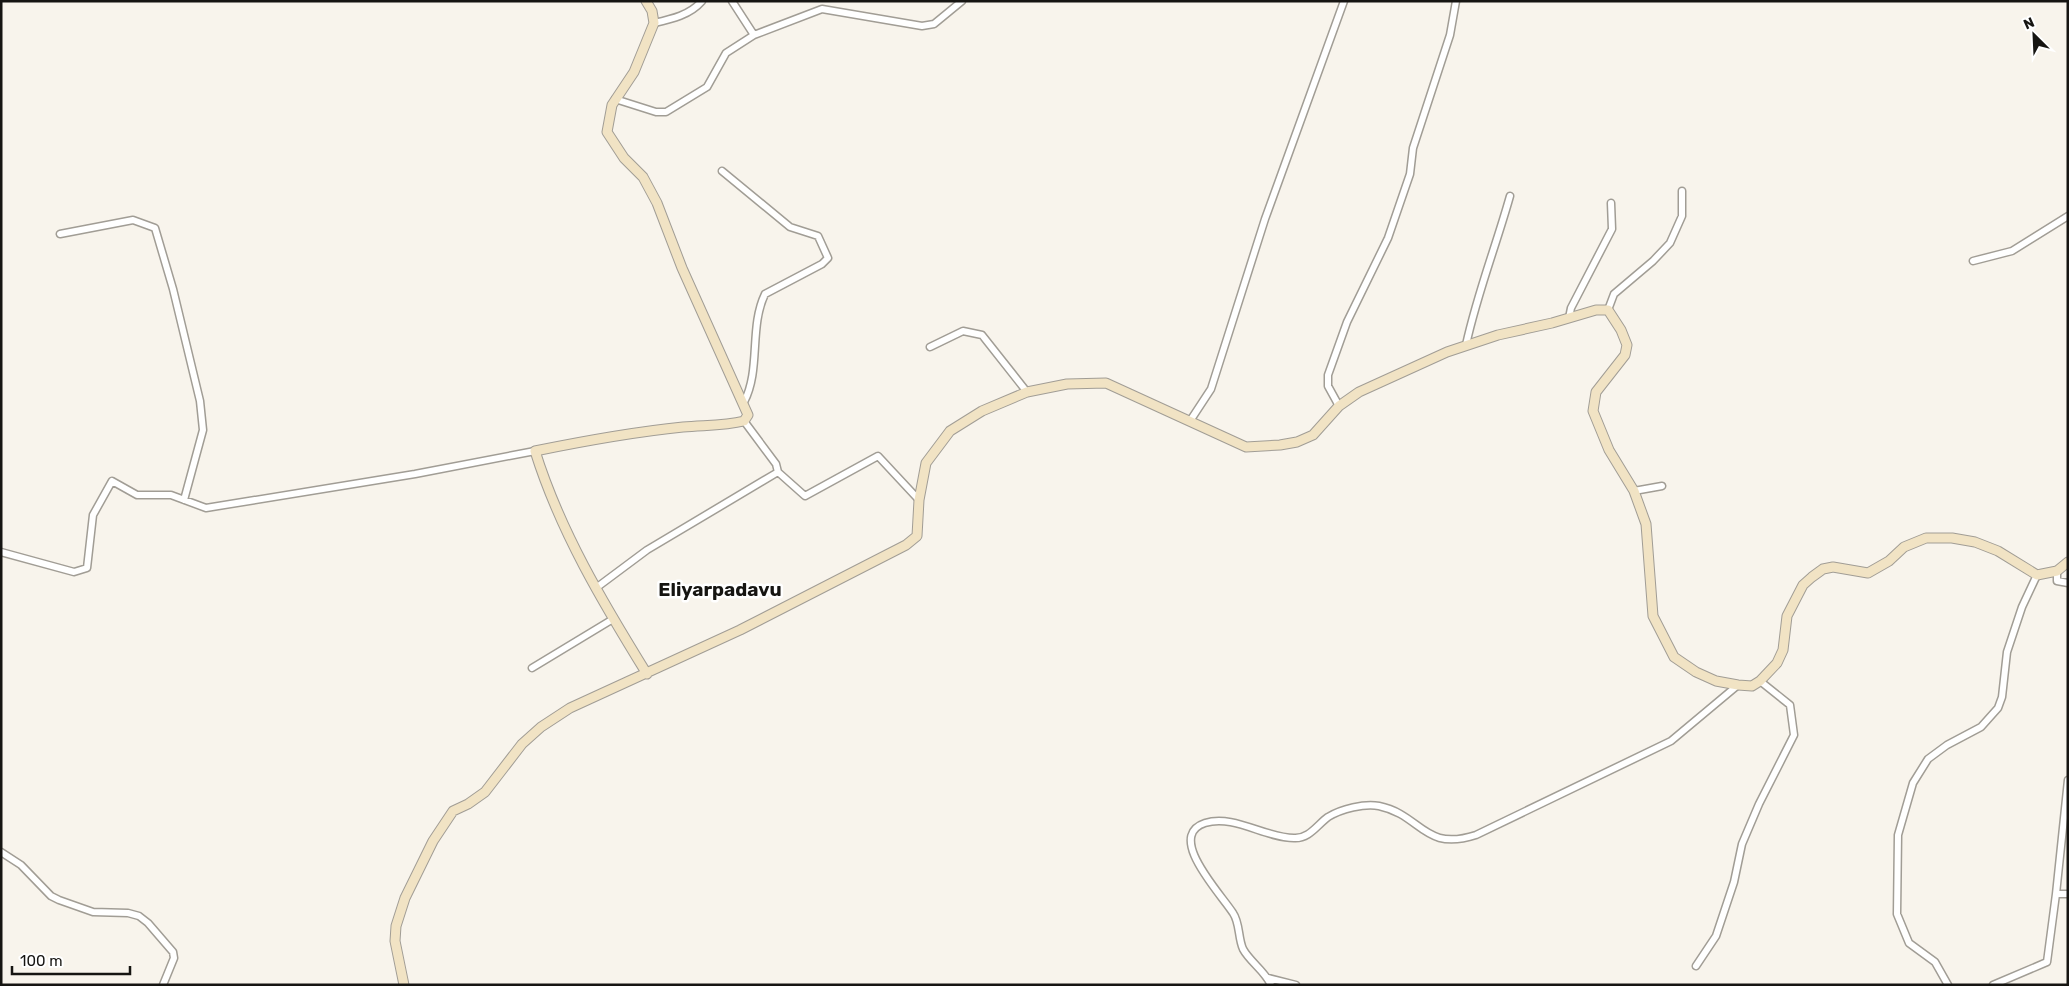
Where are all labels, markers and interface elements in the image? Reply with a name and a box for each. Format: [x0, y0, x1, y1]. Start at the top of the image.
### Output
north arrow [2009, 10, 2059, 60]
text: N [2021, 14, 2037, 33]
district label: Eliyarpadavu [658, 578, 782, 601]
scale bar [12, 944, 130, 976]
text: 100 m [20, 952, 62, 970]

